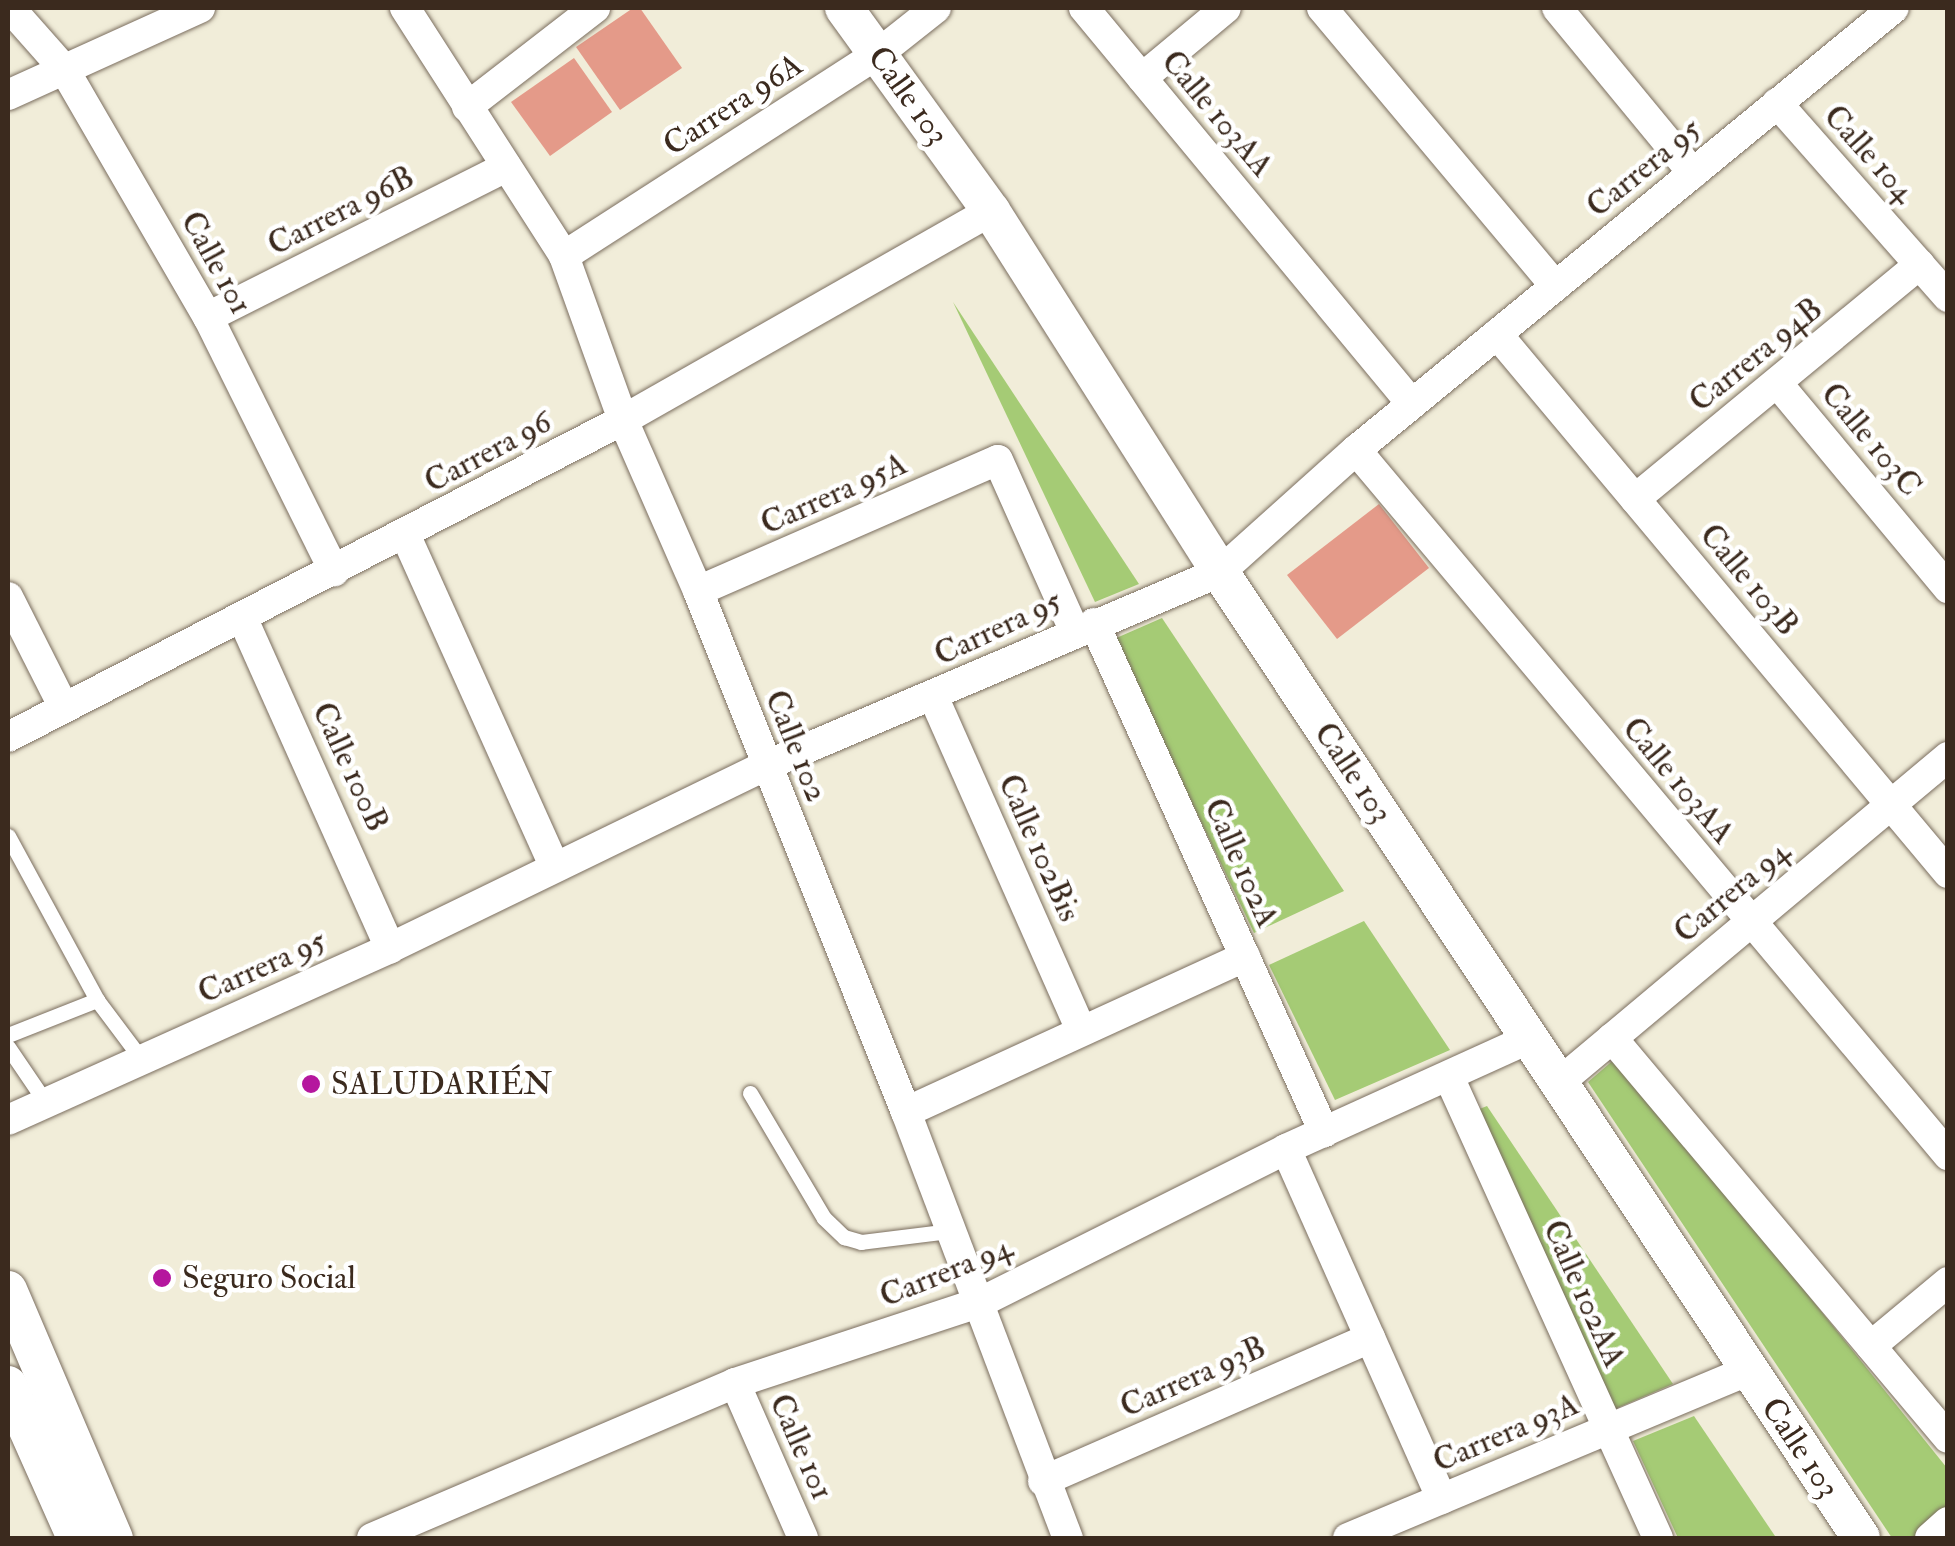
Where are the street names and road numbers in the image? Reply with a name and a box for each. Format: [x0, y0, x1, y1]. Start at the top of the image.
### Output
street label: Calle 103 [859, 39, 957, 153]
street label: Calle 103AA [1153, 43, 1281, 185]
street label: Carrera 96A [656, 46, 810, 164]
street label: Calle 104 [1815, 97, 1923, 211]
street label: Carrera 95 [1579, 110, 1709, 226]
street label: Carrera 96B [262, 158, 420, 264]
street label: Calle 101 [172, 205, 260, 321]
street label: Carrera 94B [1682, 290, 1830, 420]
street label: Calle 103C [1813, 375, 1929, 505]
street label: Carrera 96 [418, 403, 558, 501]
street label: Carrera 95A [755, 445, 913, 543]
street label: Calle 103B [1691, 516, 1807, 644]
street label: Carrera 95 [928, 582, 1068, 674]
street label: Calle 102 [756, 685, 836, 807]
street label: Calle 100B [303, 696, 397, 838]
street label: Calle 103AA [1614, 710, 1742, 852]
street label: Calle 103 [1306, 716, 1400, 830]
street label: Calle 102Bis [990, 768, 1088, 928]
street label: Calle 102A [1196, 793, 1286, 933]
street label: Carrera 94 [1666, 833, 1798, 951]
street label: Carrera 95 [192, 922, 332, 1012]
street label: Calle 102AA [1534, 1214, 1634, 1374]
street label: Carrera 94 [874, 1228, 1018, 1316]
street label: Carrera 93B [1114, 1328, 1272, 1426]
street label: Carrera 93A [1427, 1385, 1585, 1481]
street label: Calle 101 [761, 1388, 841, 1506]
street label: Calle 103 [1753, 1391, 1847, 1505]

